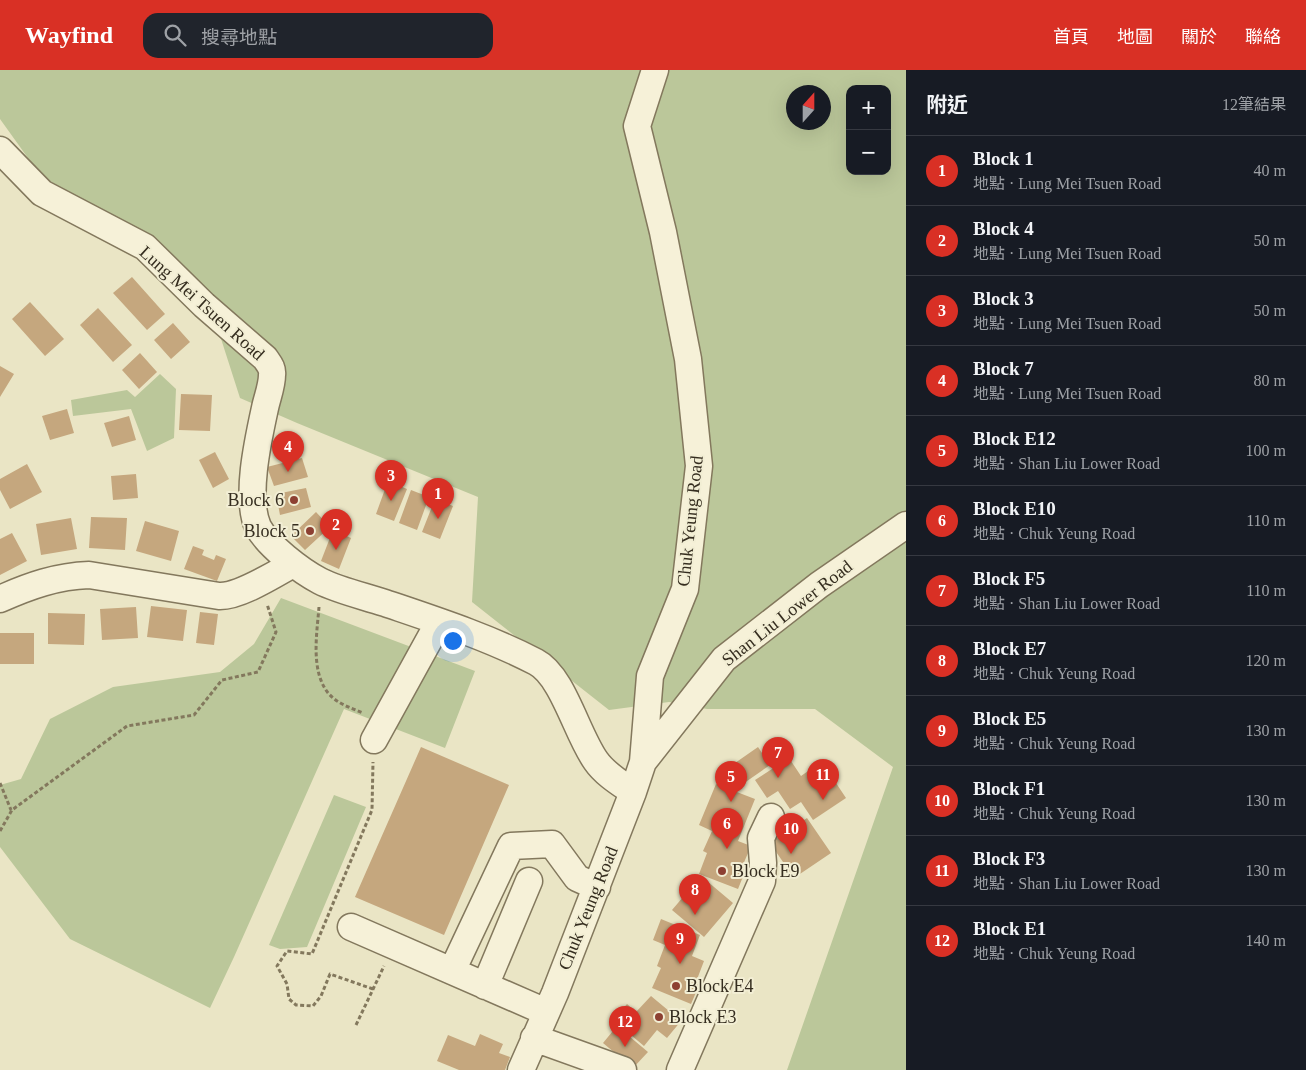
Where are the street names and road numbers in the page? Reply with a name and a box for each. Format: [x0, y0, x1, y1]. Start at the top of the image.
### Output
street label: Lung Mei Tsuen Road [136, 242, 268, 364]
street label: Chuk Yeung Road [673, 455, 707, 587]
street label: Shan Liu Lower Road [718, 556, 856, 670]
street label: Chuk Yeung Road [554, 843, 622, 973]

